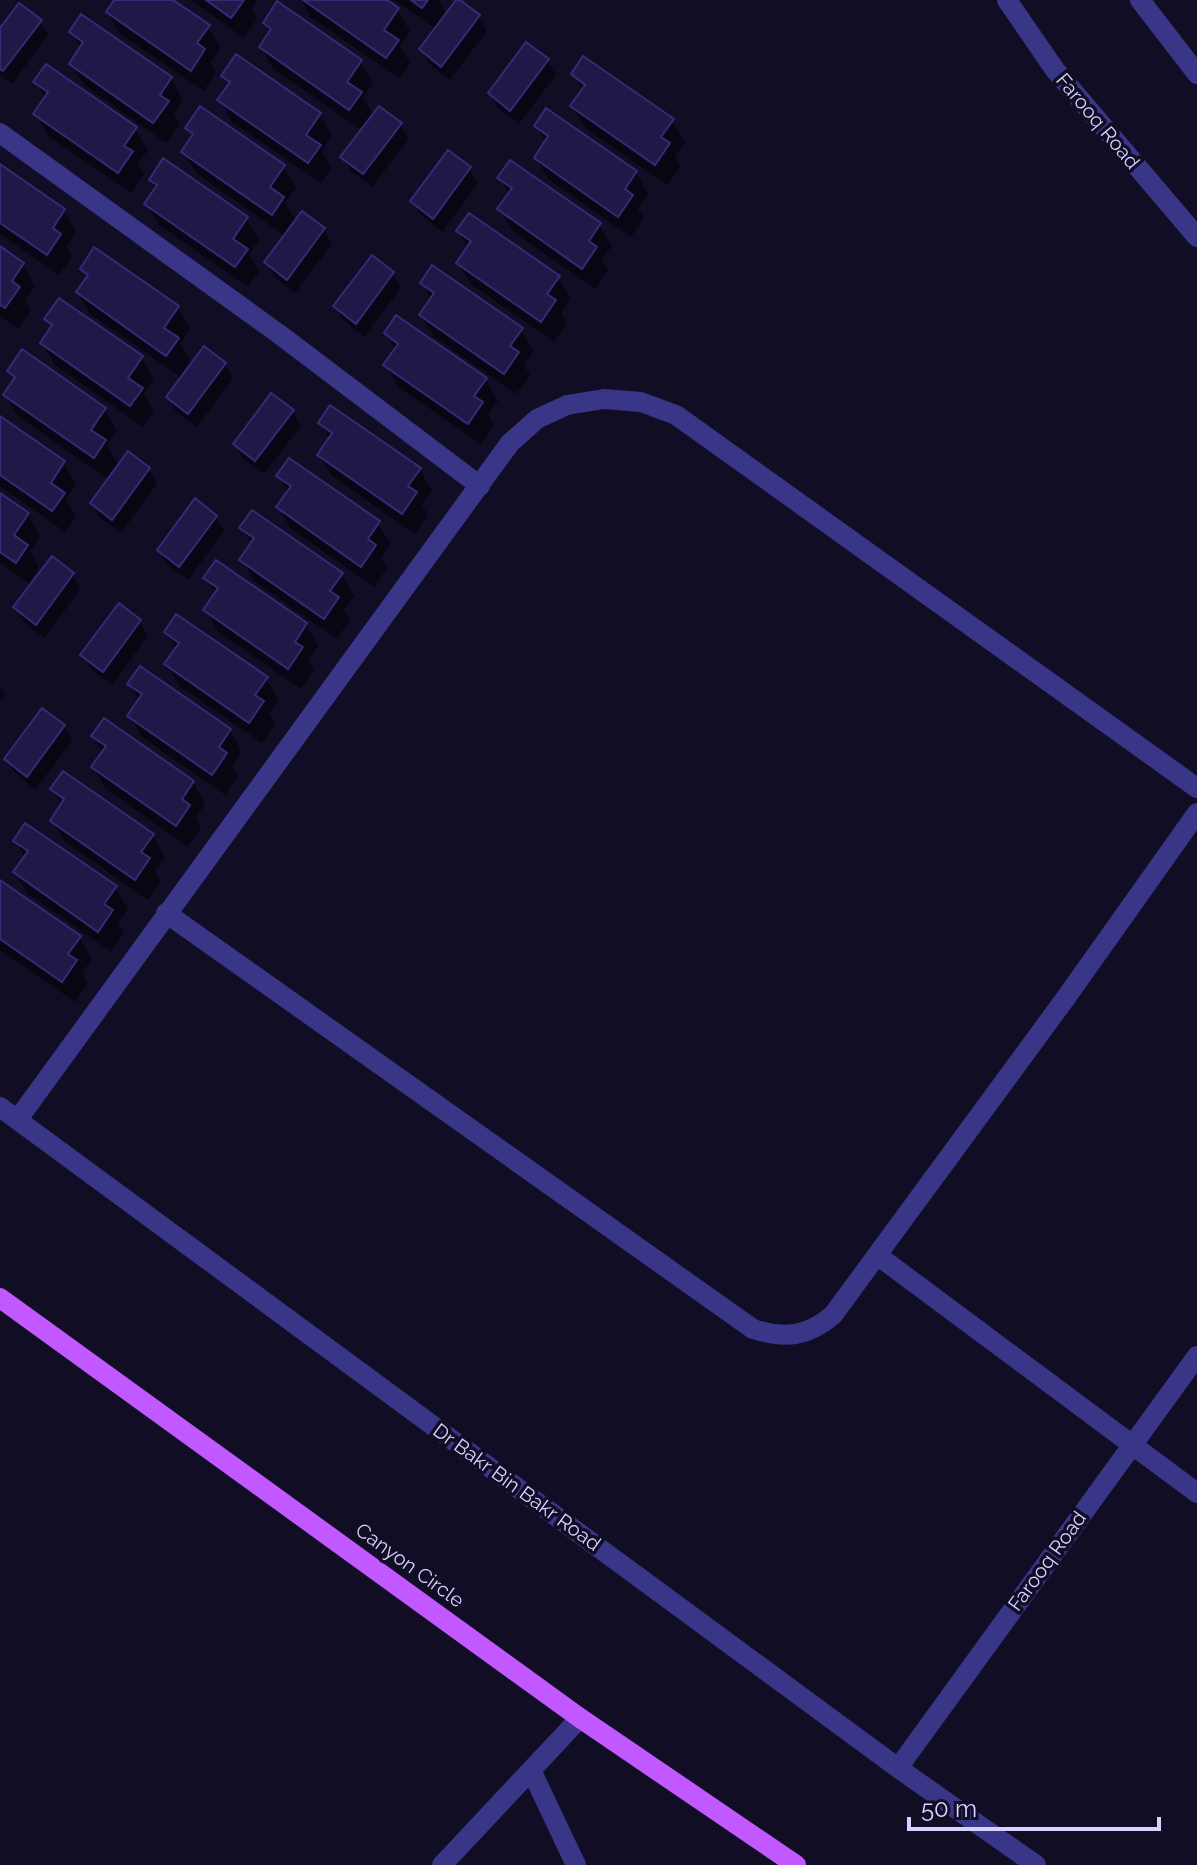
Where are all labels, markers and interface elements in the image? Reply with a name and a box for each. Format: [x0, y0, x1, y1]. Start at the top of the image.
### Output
street label: Farooq Road [1051, 68, 1145, 174]
street label: Dr Bakr Bin Bakr Road [429, 1418, 605, 1556]
street label: Farooq Road [1003, 1506, 1091, 1616]
street label: Canyon Circle [351, 1518, 469, 1613]
scale bar [909, 1781, 1159, 1831]
text: 50 m [921, 1794, 977, 1823]

